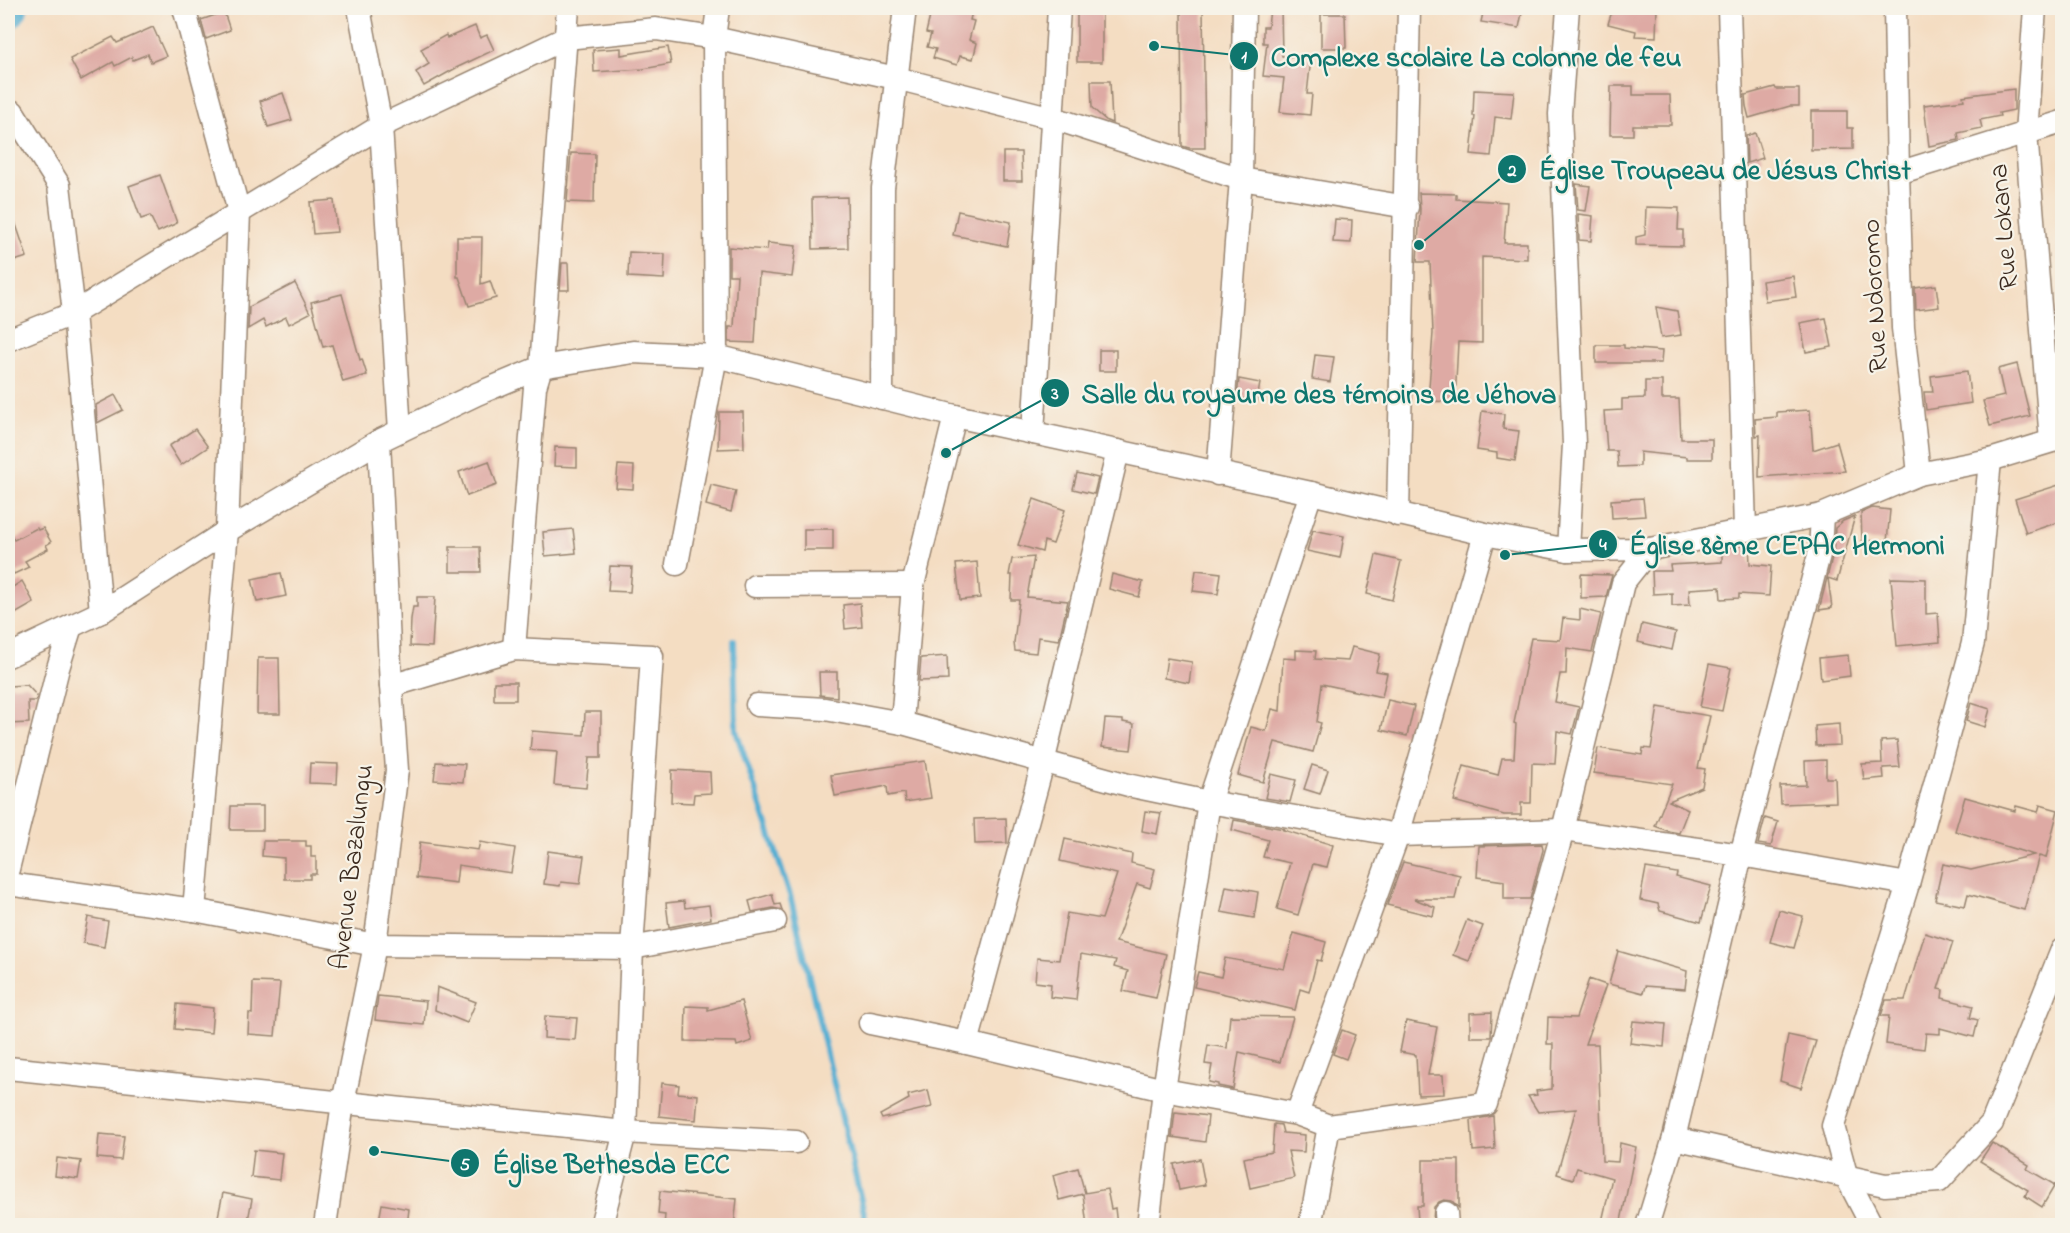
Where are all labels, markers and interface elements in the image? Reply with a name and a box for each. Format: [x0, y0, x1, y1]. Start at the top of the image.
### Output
callout: Complexe scolaire La colonne de feu [1229, 33, 1694, 79]
text: Complexe scolaire La colonne de feu [1271, 39, 1681, 80]
text: 1 [1241, 45, 1247, 71]
callout: Église Troupeau de Jésus Christ [1497, 146, 1923, 192]
text: Église Troupeau de Jésus Christ [1539, 152, 1912, 194]
text: 2 [1507, 159, 1517, 185]
street label: Rue Lokana [1980, 162, 2030, 292]
street label: Rue Ndoromo [1852, 218, 1900, 374]
callout: Salle du royaume des témoins de Jéhova [1040, 370, 1569, 416]
text: Salle du royaume des témoins de Jéhova [1082, 376, 1557, 417]
text: 3 [1050, 382, 1059, 408]
callout: Église 8ème CEPAC Hermoni [1588, 521, 1957, 567]
text: Église 8ème CEPAC Hermoni [1629, 527, 1945, 569]
text: 4 [1599, 533, 1607, 559]
street label: Avenue Bazalungu [321, 762, 385, 972]
callout: Église Bethesda ECC [450, 1140, 742, 1186]
text: Église Bethesda ECC [492, 1146, 730, 1188]
text: 5 [460, 1153, 471, 1179]

